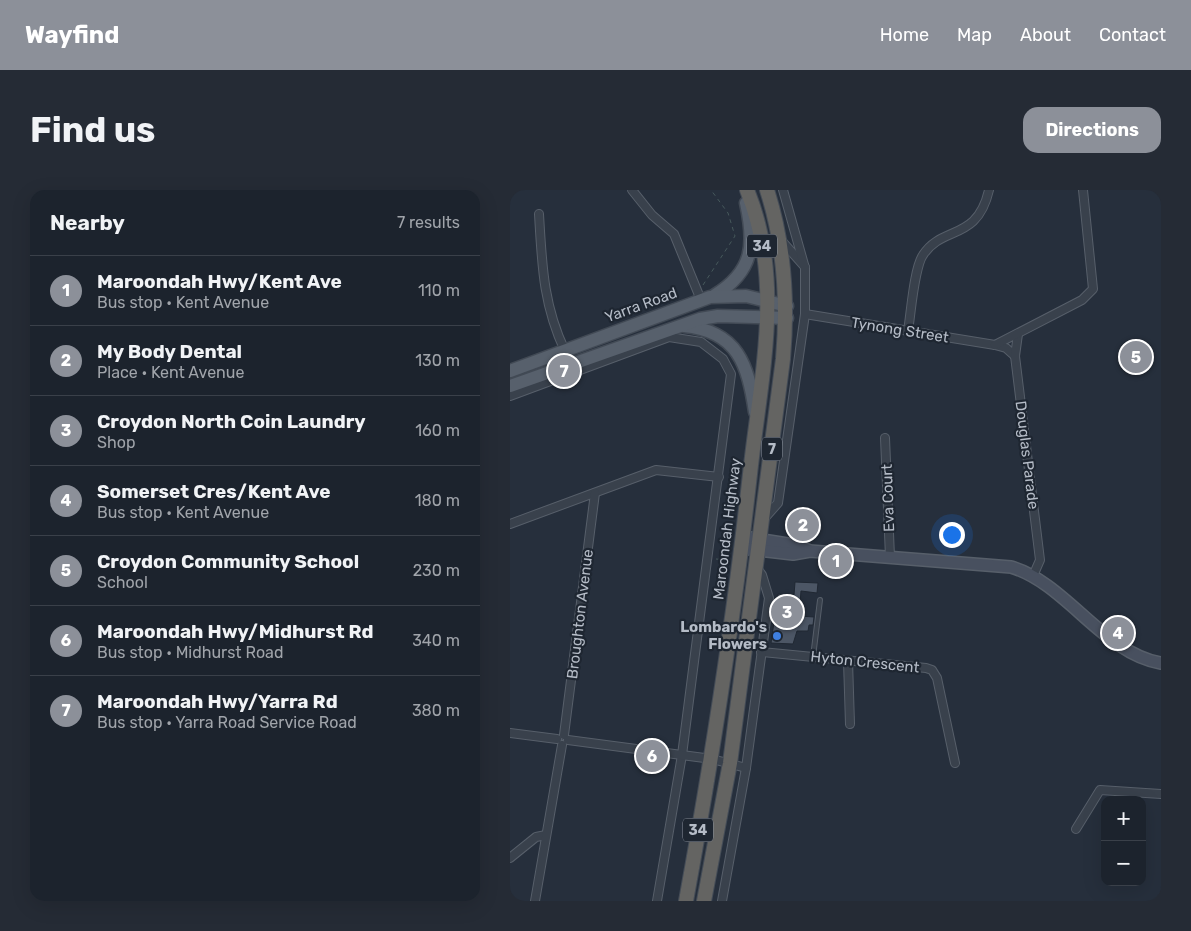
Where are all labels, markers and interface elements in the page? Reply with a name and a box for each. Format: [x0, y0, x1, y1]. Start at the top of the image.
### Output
text: Wayfind [25, 21, 119, 49]
text: Home [880, 24, 929, 46]
text: Map [957, 24, 992, 46]
text: About [1020, 24, 1071, 46]
text: Contact [1099, 24, 1166, 46]
button: Directions [1023, 107, 1161, 153]
text: Find us [30, 109, 155, 151]
text: Nearby [50, 210, 125, 235]
text: 7 results [397, 213, 460, 232]
road number: 34 [747, 234, 777, 258]
text: Maroondah Hwy/Kent Ave [97, 270, 342, 293]
text: 1 [62, 281, 70, 300]
text: 110 m [418, 281, 460, 300]
street label: Yarra Road [603, 284, 679, 326]
text: Bus stop · Kent Avenue [97, 293, 269, 312]
street label: Tynong Street [850, 313, 950, 347]
pin: 5 [1120, 338, 1152, 376]
text: My Body Dental [97, 340, 242, 363]
text: 2 [61, 351, 71, 370]
text: 130 m [415, 351, 460, 370]
pin: 7 [548, 352, 580, 390]
text: Place · Kent Avenue [97, 363, 244, 382]
street label: Douglas Parade [1011, 400, 1043, 510]
text: Croydon North Coin Laundry [97, 410, 366, 433]
text: 3 [61, 421, 71, 440]
text: 160 m [415, 421, 460, 440]
text: Shop [97, 433, 135, 452]
road number: 7 [762, 438, 782, 460]
street label: Maroondah Highway [709, 457, 745, 601]
street label: Eva Court [878, 464, 898, 532]
text: Somerset Cres/Kent Ave [97, 480, 331, 503]
text: 4 [61, 491, 71, 510]
text: 180 m [415, 491, 460, 510]
text: Bus stop · Kent Avenue [97, 503, 269, 522]
pin: 2 [787, 506, 819, 544]
your location [939, 522, 965, 548]
pin: 1 [820, 542, 852, 580]
street label: Broughton Avenue [563, 548, 597, 680]
text: Croydon Community School [97, 550, 359, 573]
text: 5 [61, 561, 71, 580]
text: 230 m [413, 561, 460, 580]
text: School [97, 573, 148, 592]
pin: 3 [771, 593, 803, 631]
pin: 4 [1102, 614, 1134, 652]
place label: Lombardo's Flowers [680, 618, 767, 653]
text: Maroondah Hwy/Midhurst Rd [97, 620, 374, 643]
marker: Lombardo's Flowers [771, 630, 783, 642]
text: 6 [61, 631, 71, 650]
text: 340 m [412, 631, 460, 650]
text: Bus stop · Midhurst Road [97, 643, 283, 662]
street label: Hyton Crescent [810, 647, 920, 677]
text: Maroondah Hwy/Yarra Rd [97, 690, 338, 713]
text: 7 [61, 701, 71, 720]
text: 380 m [412, 701, 460, 720]
text: Bus stop · Yarra Road Service Road [97, 713, 357, 732]
pin: 6 [636, 737, 668, 775]
map controls [1101, 796, 1146, 886]
button: + [1101, 796, 1146, 841]
road number: 34 [683, 818, 713, 842]
button: − [1101, 841, 1146, 886]

